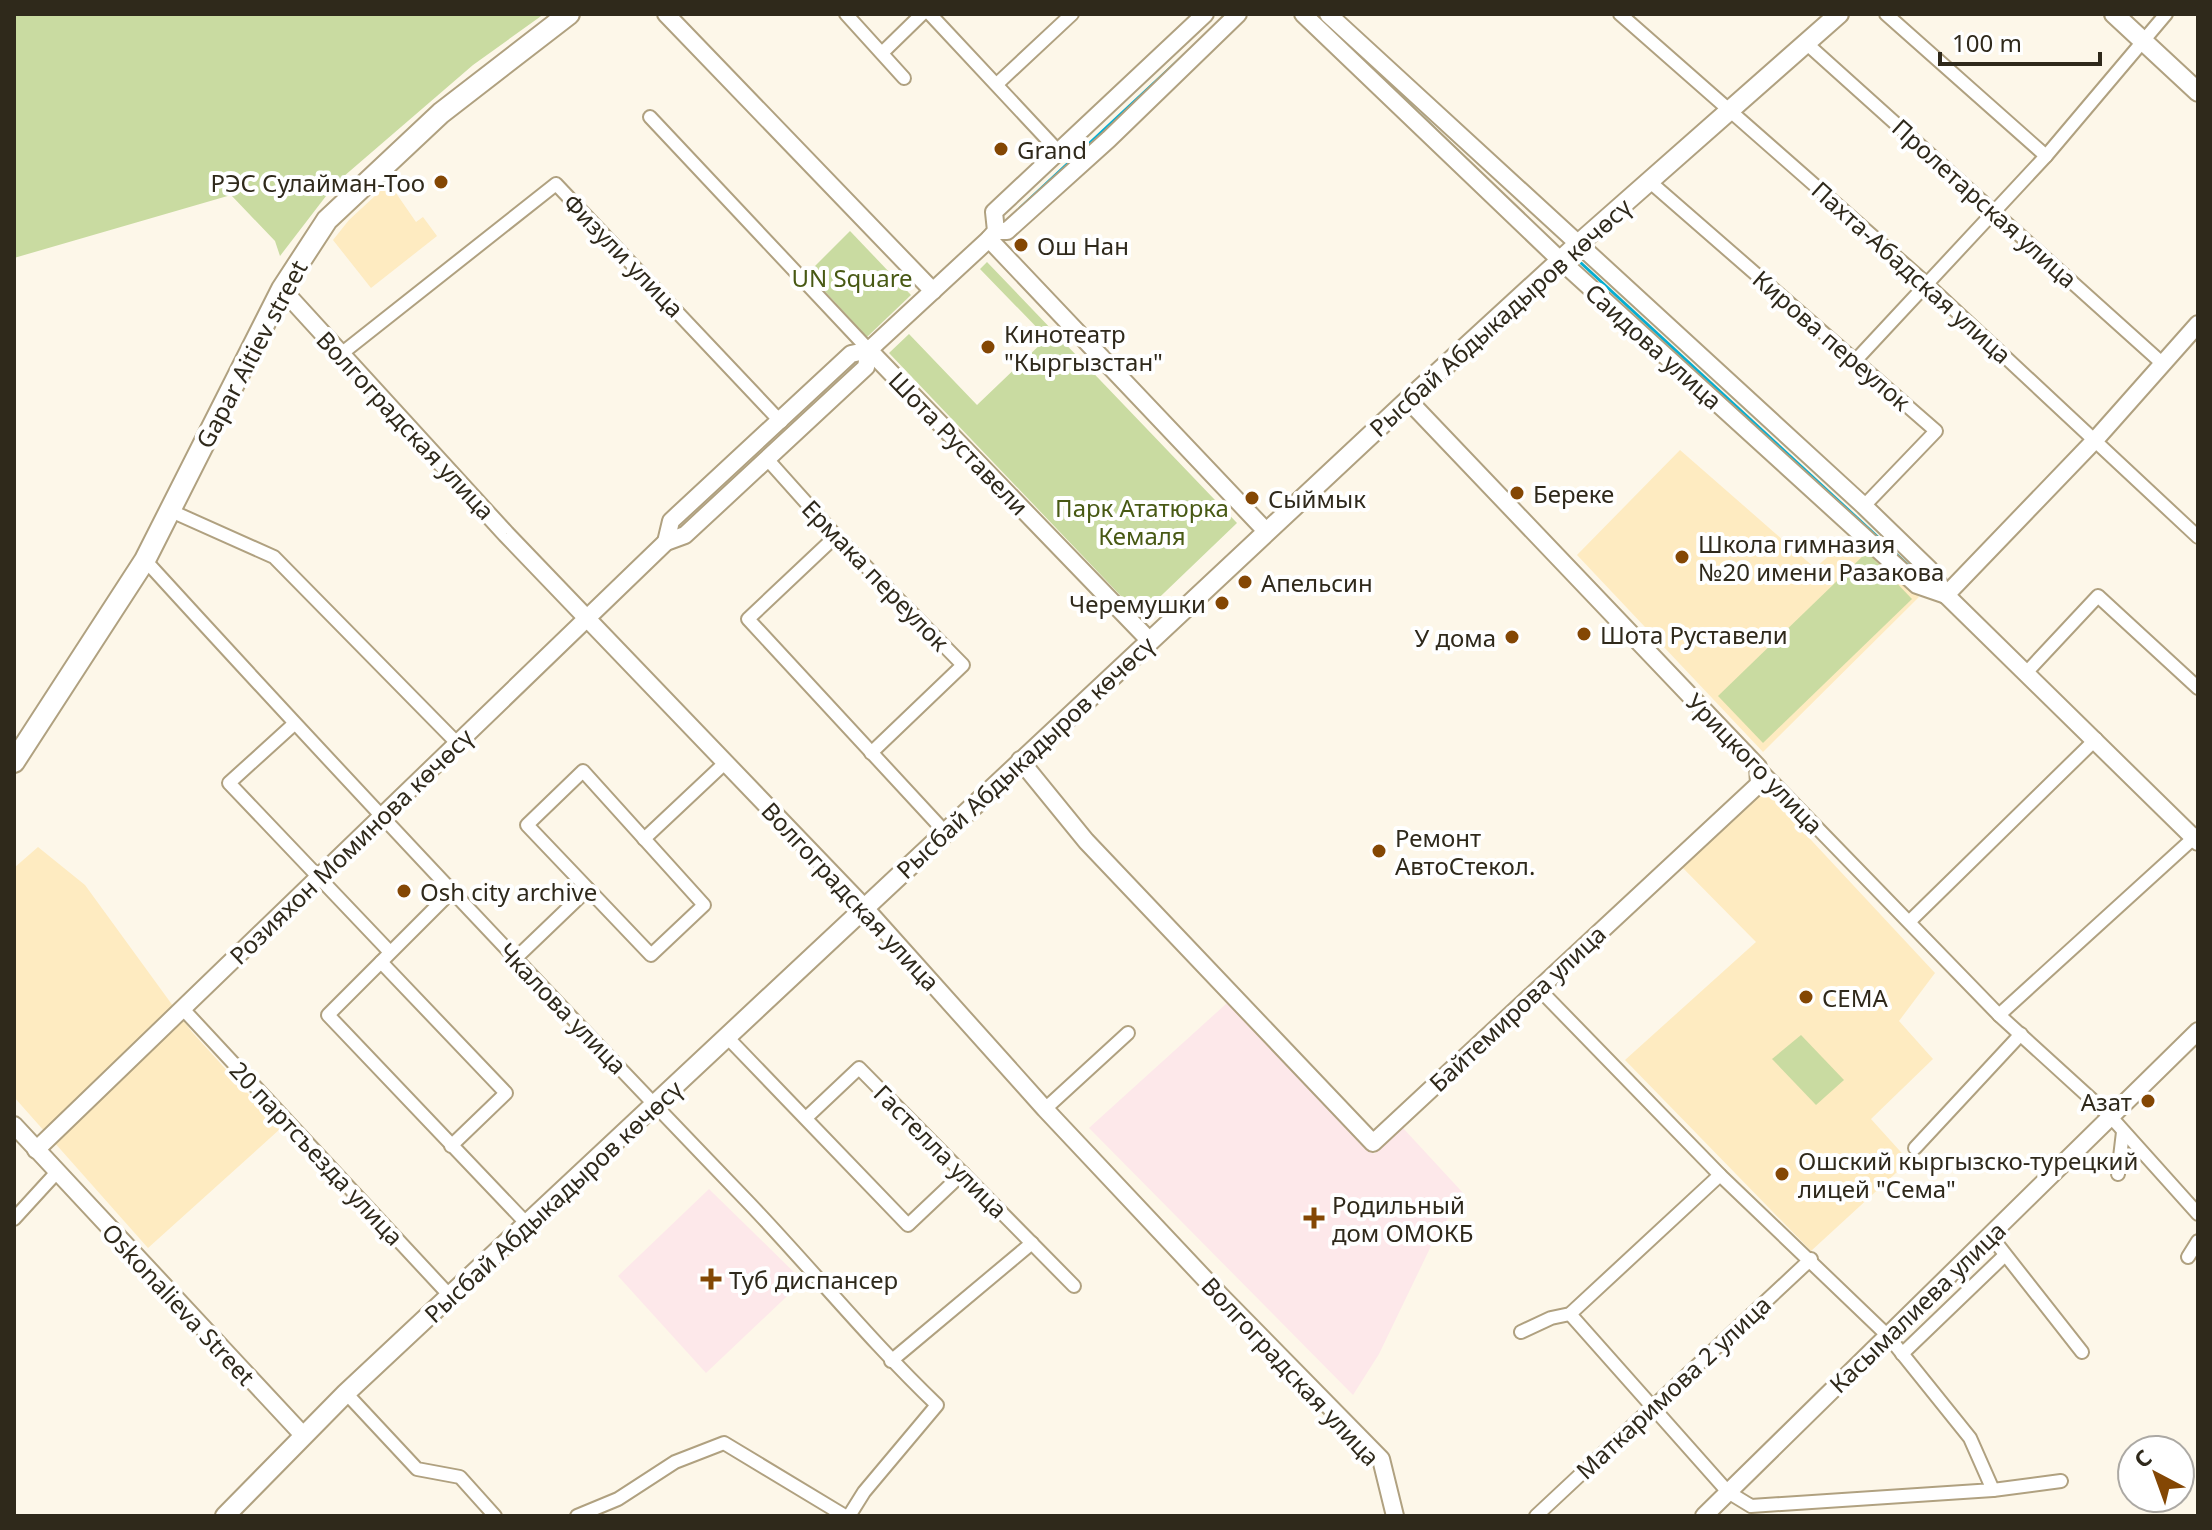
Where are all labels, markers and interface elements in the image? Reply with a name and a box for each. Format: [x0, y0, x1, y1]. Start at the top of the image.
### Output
scale bar [1940, 16, 2100, 66]
text: 100 m [1952, 26, 2022, 59]
street label: Пролетарская улица [1885, 111, 2085, 295]
place label: Grand [1017, 133, 1087, 166]
marker: Grand [992, 140, 1010, 158]
place label: РЭС Сулайман-Тоо [210, 166, 425, 199]
marker: РЭС Сулайман-Тоо [432, 173, 450, 191]
street label: Пахта-Абадская улица [1805, 173, 2019, 371]
street label: Физули улица [556, 186, 692, 324]
street label: Рысбай Абдыкадыров көчөсү [1362, 190, 1639, 444]
place label: Ош Нан [1037, 229, 1129, 262]
marker: Ош Нан [1012, 236, 1030, 254]
street label: Gapar Aitiev street [187, 254, 315, 454]
park label: UN Square [791, 261, 913, 294]
street label: Кирова переулок [1746, 262, 1918, 418]
street label: Саидова улица [1578, 276, 1730, 416]
place label: Кинотеатр "Кыргызстан" [1004, 317, 1163, 378]
street label: Волгоградская улица [310, 323, 502, 527]
marker: Кинотеатр "Кыргызстан" [979, 338, 997, 356]
street label: Шота Руставели [882, 364, 1036, 522]
place label: Береке [1533, 477, 1614, 510]
place label: Сыймык [1268, 482, 1366, 515]
marker: Береке [1508, 484, 1526, 502]
marker: Сыймык [1243, 489, 1261, 507]
park label: Парк Ататюрка Кемаля [1055, 491, 1229, 552]
street label: Ермака переулок [795, 492, 957, 658]
place label: Школа гимназия №20 имени Разакова [1698, 527, 1944, 588]
marker: Школа гимназия №20 имени Разакова [1673, 548, 1691, 566]
place label: Апельсин [1261, 566, 1373, 599]
marker: Апельсин [1236, 573, 1254, 591]
place label: Черемушки [1069, 587, 1206, 620]
marker: Черемушки [1213, 594, 1231, 612]
place label: Шота Руставели [1600, 618, 1788, 651]
place label: У дома [1414, 621, 1496, 654]
marker: Шота Руставели [1575, 625, 1593, 643]
street label: Рысбай Абдыкадыров көчөсү [889, 628, 1162, 886]
marker: У дома [1503, 628, 1521, 646]
street label: Урицкого улица [1679, 685, 1831, 841]
street label: Розияхон Моминова көчөсү [222, 720, 481, 971]
street label: Волгоградская улица [755, 794, 947, 998]
place label: Ремонт АвтоСтекол. [1395, 821, 1535, 882]
marker: Ремонт АвтоСтекол. [1370, 842, 1388, 860]
place label: Osh city archive [420, 875, 597, 908]
marker: Osh city archive [395, 882, 413, 900]
street label: Байтемирова улица [1421, 917, 1613, 1099]
street label: Чкалова улица [492, 935, 634, 1081]
place label: СЕМА [1822, 981, 1888, 1014]
marker: СЕМА [1797, 988, 1815, 1006]
street label: 20 партсъезда улица [223, 1054, 411, 1252]
street label: Рысбай Абдыкадыров көчөсү [417, 1072, 690, 1330]
street label: Гастелла улица [867, 1077, 1015, 1225]
place label: Азат [2081, 1085, 2132, 1118]
marker: Азат [2139, 1092, 2157, 1110]
place label: Ошский кыргызско-турецкий лицей "Сема" [1798, 1144, 2138, 1205]
marker: Ошский кыргызско-турецкий лицей "Сема" [1773, 1165, 1791, 1183]
place label: Родильный дом ОМОКБ [1332, 1188, 1474, 1249]
marker: Родильный дом ОМОКБ [1303, 1207, 1325, 1229]
street label: Касымалиева улица [1822, 1214, 2012, 1400]
street label: Oskonalieva Street [95, 1216, 263, 1392]
place label: Туб диспансер [729, 1263, 898, 1296]
marker: Туб диспансер [700, 1268, 722, 1290]
street label: Волгоградская улица [1195, 1269, 1387, 1473]
street label: Маткаримова 2 улица [1569, 1288, 1777, 1486]
north arrow [2116, 1434, 2196, 1514]
text: С [2127, 1442, 2157, 1474]

